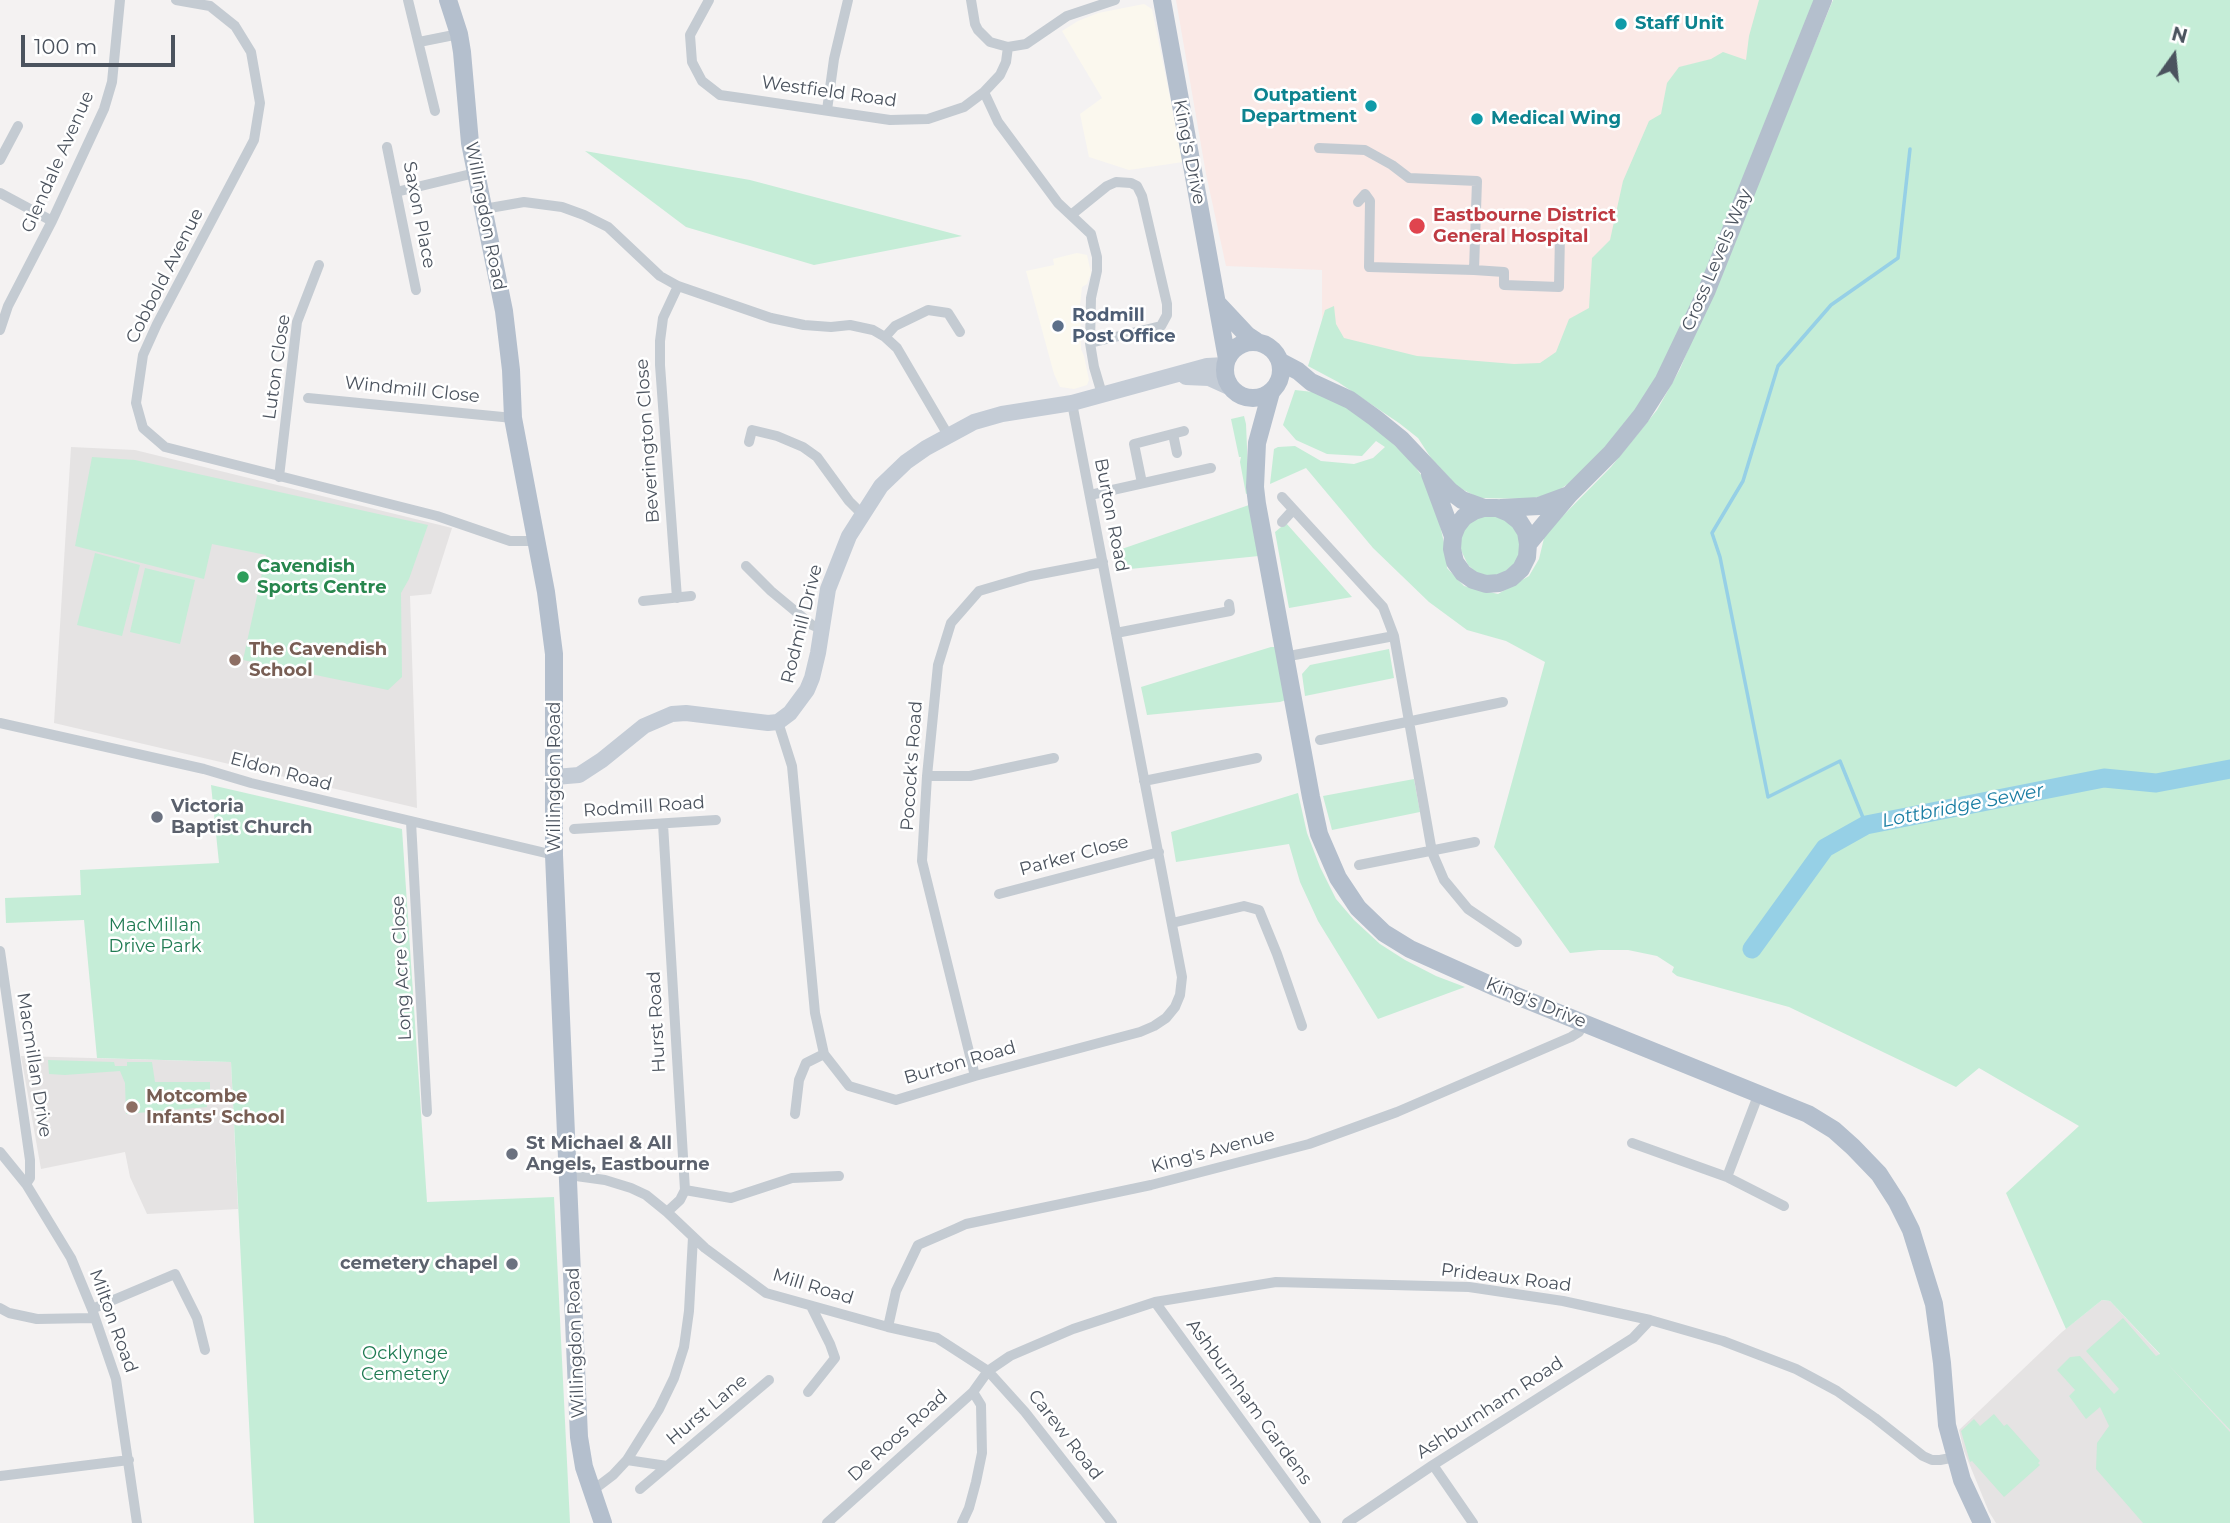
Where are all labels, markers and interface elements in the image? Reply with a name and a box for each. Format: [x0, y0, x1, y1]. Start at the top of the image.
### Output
place label: Staff Unit [1635, 13, 1724, 35]
marker: Staff Unit [1613, 16, 1629, 32]
scale bar [24, 21, 178, 65]
north arrow [2139, 21, 2209, 91]
text: N [2169, 22, 2190, 48]
text: 100 m [34, 34, 97, 59]
street label: Westfield Road [760, 72, 898, 112]
place label: Outpatient Department [1241, 85, 1357, 128]
street label: Glendale Avenue [17, 88, 99, 236]
street label: King's Drive [1168, 98, 1210, 206]
marker: Outpatient Department [1363, 98, 1379, 114]
place label: Medical Wing [1491, 108, 1621, 130]
marker: Medical Wing [1469, 111, 1485, 127]
street label: Willingdon Road [460, 140, 510, 292]
street label: Saxon Place [398, 160, 440, 270]
street label: Cross Levels Way [1677, 186, 1757, 334]
street label: Cobbold Avenue [122, 205, 208, 347]
place label: Eastbourne District General Hospital [1433, 205, 1616, 248]
marker: Eastbourne District General Hospital [1407, 216, 1427, 236]
place label: Rodmill Post Office [1072, 305, 1176, 348]
street label: Luton Close [259, 313, 295, 421]
marker: Rodmill Post Office [1050, 318, 1066, 334]
street label: Beverington Close [631, 358, 665, 524]
street label: Windmill Close [343, 372, 481, 408]
street label: Burton Road [1089, 456, 1133, 574]
place label: Cavendish Sports Centre [257, 556, 386, 598]
street label: Rodmill Drive [777, 562, 827, 686]
marker: Cavendish Sports Centre [235, 569, 251, 585]
place label: The Cavendish School [249, 639, 387, 682]
marker: The Cavendish School [227, 652, 243, 668]
street label: Pocock's Road [897, 700, 927, 832]
street label: Willingdon Road [544, 702, 566, 852]
street label: Eldon Road [228, 748, 334, 796]
water label: Lottbridge Sewer [1880, 779, 2046, 833]
street label: Rodmill Road [582, 792, 706, 822]
place label: Victoria Baptist Church [171, 796, 312, 838]
marker: Victoria Baptist Church [149, 809, 165, 825]
street label: Parker Close [1017, 831, 1131, 881]
street label: Long Acre Close [387, 895, 417, 1041]
park label: MacMillan Drive Park [109, 915, 201, 958]
street label: Hurst Road [644, 971, 670, 1073]
street label: King's Drive [1483, 973, 1589, 1033]
street label: Macmillan Drive [12, 991, 56, 1139]
street label: Burton Road [902, 1037, 1018, 1089]
place label: Motcombe Infants' School [146, 1086, 285, 1128]
marker: Motcombe Infants' School [124, 1099, 140, 1115]
street label: King's Avenue [1149, 1124, 1277, 1178]
place label: St Michael & All Angels, Eastbourne [526, 1133, 710, 1176]
marker: St Michael & All Angels, Eastbourne [504, 1146, 520, 1162]
place label: cemetery chapel [340, 1253, 498, 1275]
marker: cemetery chapel [504, 1256, 520, 1272]
street label: Prideaux Road [1439, 1259, 1573, 1297]
street label: Mill Road [770, 1264, 856, 1310]
street label: Milton Road [84, 1266, 142, 1376]
street label: Willingdon Road [563, 1267, 589, 1419]
street label: Ashburnham Gardens [1182, 1315, 1316, 1489]
park label: Ocklynge Cemetery [361, 1343, 449, 1386]
street label: Ashburnham Road [1412, 1352, 1568, 1464]
street label: Hurst Lane [662, 1370, 752, 1450]
street label: De Roos Road [844, 1386, 952, 1486]
street label: Carew Road [1023, 1386, 1107, 1484]

